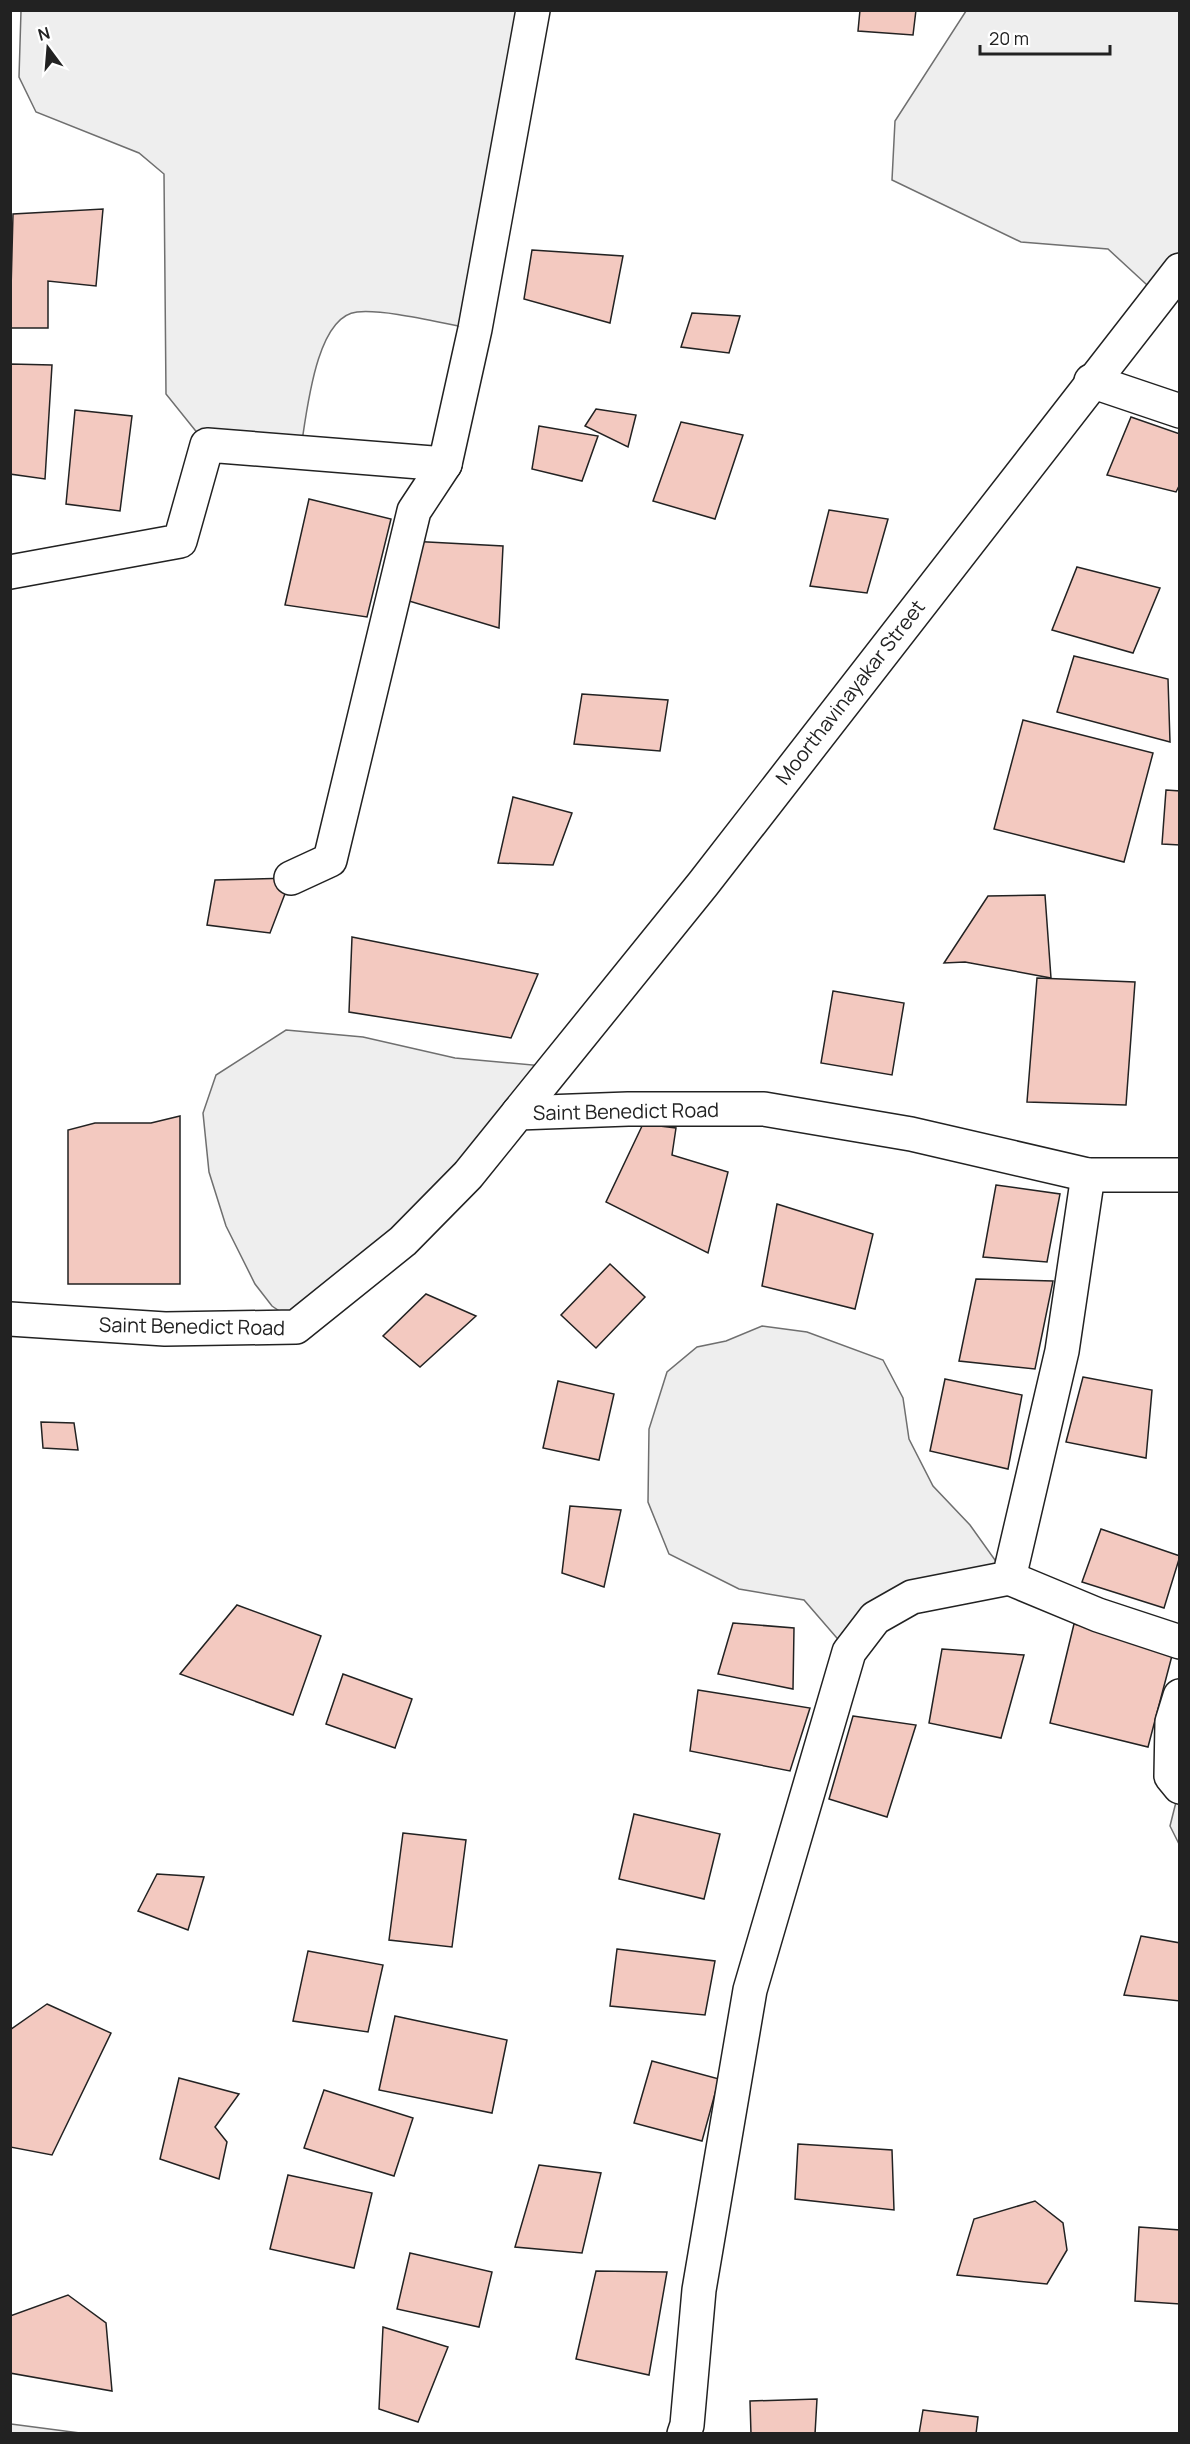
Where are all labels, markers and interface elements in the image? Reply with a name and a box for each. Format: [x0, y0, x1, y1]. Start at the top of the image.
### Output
north arrow [18, 18, 78, 78]
scale bar [980, 18, 1110, 56]
text: N [35, 21, 52, 46]
text: 20 m [989, 26, 1029, 50]
street label: Moorthavinayakar Street [769, 594, 931, 790]
street label: Saint Benedict Road [533, 1096, 719, 1126]
street label: Saint Benedict Road [99, 1311, 285, 1341]

